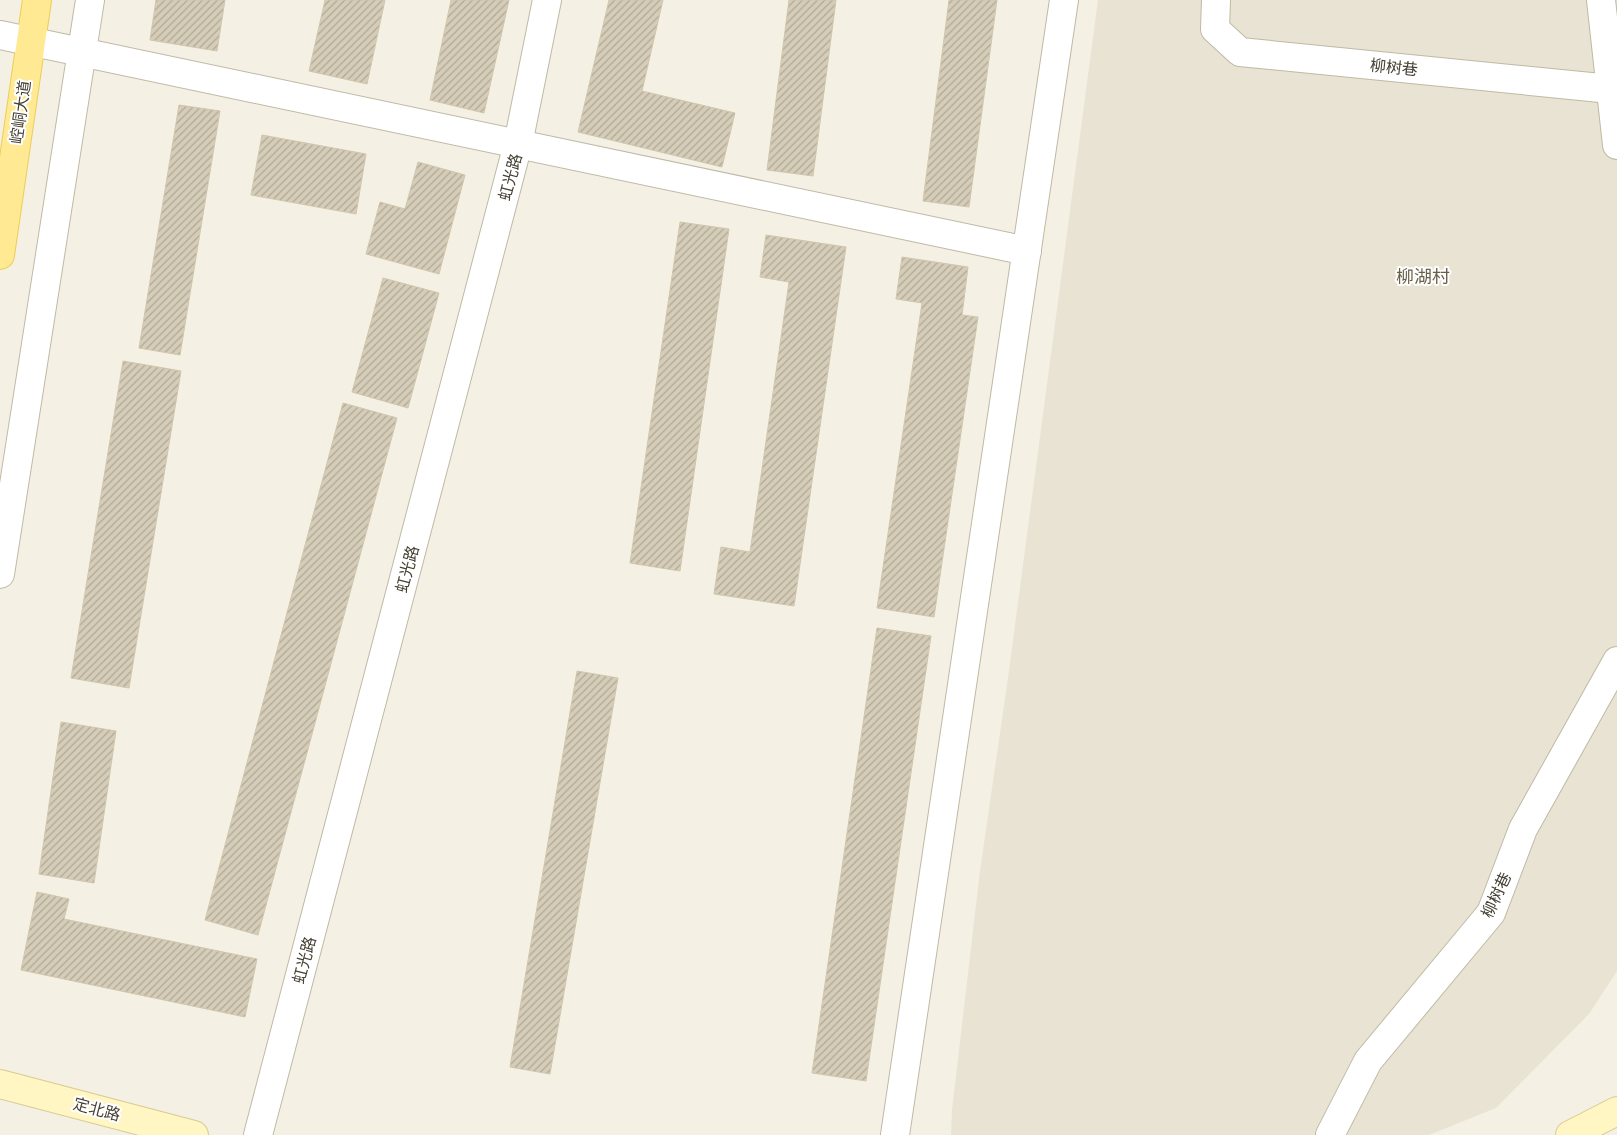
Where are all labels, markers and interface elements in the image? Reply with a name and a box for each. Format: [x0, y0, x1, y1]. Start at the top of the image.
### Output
street label: 柳树巷 [1369, 57, 1419, 81]
street label: 崆峒大道 [8, 79, 36, 145]
street label: 虹光路 [496, 152, 528, 203]
district label: 柳湖村 [1396, 267, 1450, 290]
street label: 虹光路 [393, 544, 425, 595]
street label: 柳树巷 [1479, 870, 1517, 922]
street label: 虹光路 [290, 935, 322, 986]
street label: 定北路 [71, 1095, 122, 1127]

